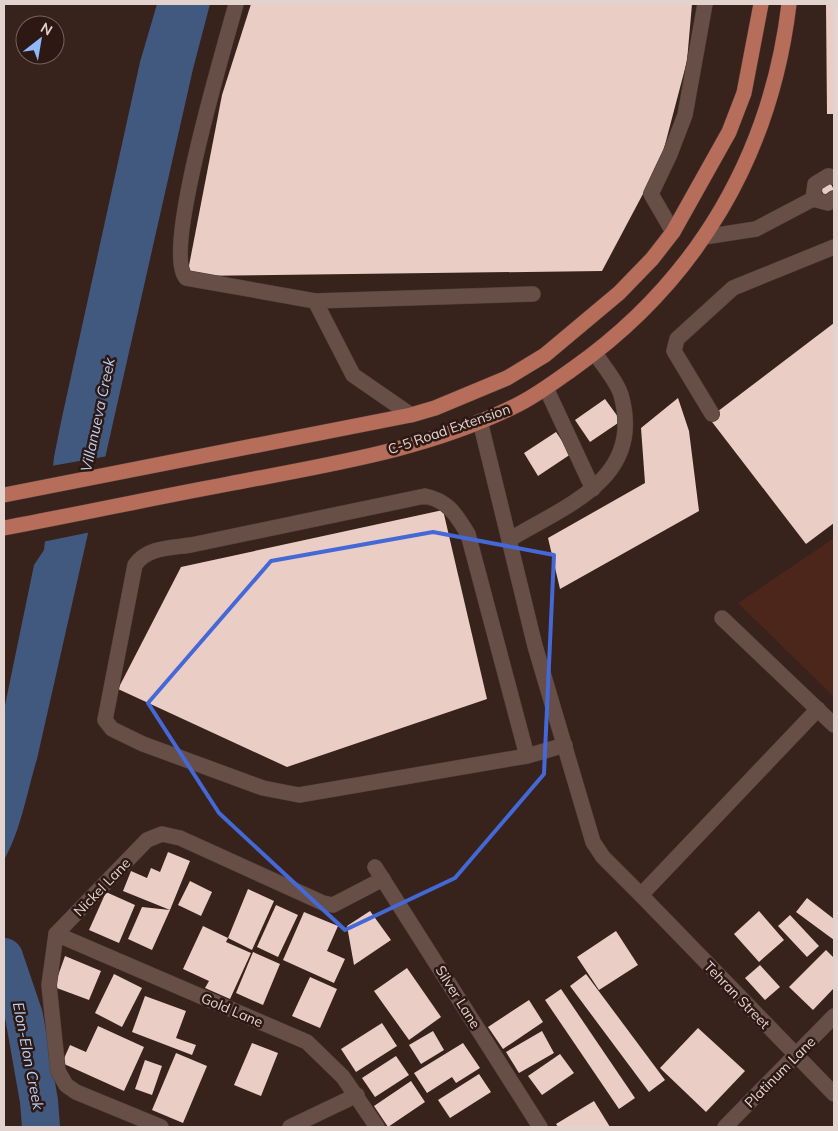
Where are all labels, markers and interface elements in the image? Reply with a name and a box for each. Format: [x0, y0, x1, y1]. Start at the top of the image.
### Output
north arrow [15, 15, 65, 65]
text: N [38, 18, 56, 39]
water label: Villanueva Creek [76, 355, 119, 474]
street label: C-5 Road Extension [386, 400, 512, 458]
street label: Nickel Lane [70, 854, 134, 920]
street label: Tehran Street [700, 957, 774, 1033]
street label: Silver Lane [432, 962, 484, 1032]
street label: Gold Lane [198, 989, 266, 1031]
water label: Elon-Elon Creek [9, 1000, 49, 1113]
street label: Platinum Lane [741, 1033, 819, 1111]

